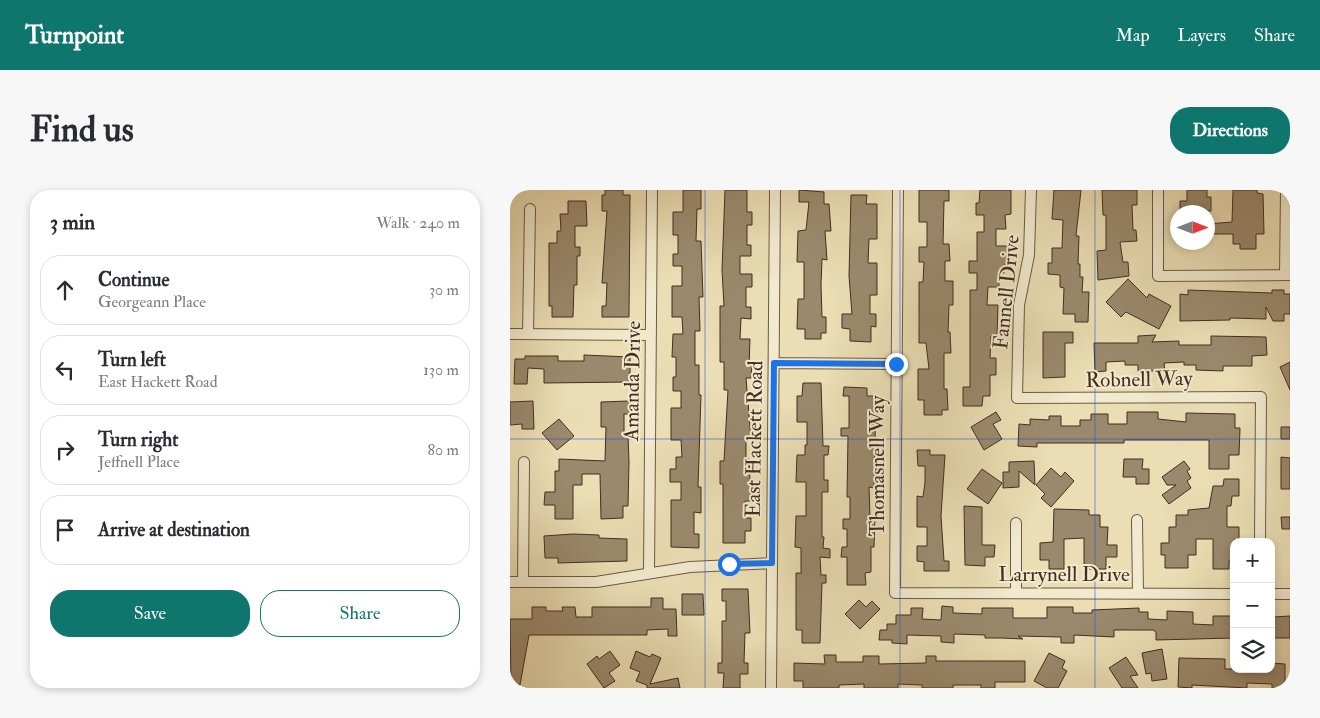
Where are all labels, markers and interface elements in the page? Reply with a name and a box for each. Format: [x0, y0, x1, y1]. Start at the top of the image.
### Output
text: Turnpoint [25, 20, 124, 51]
text: Map [1116, 24, 1150, 47]
text: Layers [1178, 24, 1226, 47]
text: Share [1254, 24, 1295, 47]
button: Directions [1170, 107, 1290, 154]
text: Find us [30, 108, 134, 152]
north arrow [1170, 205, 1215, 250]
text: 3 min [50, 209, 95, 236]
text: Walk · 240 m [376, 213, 460, 233]
street label: Fannell Drive [987, 233, 1026, 351]
text: Continue [98, 268, 169, 292]
icon: ahead [51, 276, 79, 304]
text: 30 m [429, 280, 459, 300]
text: Georgeann Place [98, 292, 206, 312]
street label: Amanda Drive [618, 320, 647, 442]
text: Turn left [98, 348, 166, 372]
route end [885, 353, 908, 376]
icon: left [51, 356, 79, 384]
text: 130 m [423, 360, 459, 380]
street label: East Hackett Road [740, 360, 769, 518]
street label: Robnell Way [1085, 365, 1194, 394]
text: East Hackett Road [98, 372, 218, 392]
street label: Thomasnell Way [864, 395, 891, 536]
text: Turn right [98, 428, 178, 452]
icon: right [51, 436, 79, 464]
text: 80 m [428, 440, 459, 460]
text: Jeffnell Place [98, 452, 180, 472]
icon: arrive [51, 516, 79, 544]
text: Arrive at destination [98, 518, 250, 542]
map controls [1230, 538, 1275, 673]
button: + [1230, 538, 1275, 583]
route start [718, 553, 741, 576]
street label: Larrynell Drive [998, 561, 1130, 588]
button: − [1230, 583, 1275, 628]
button: Save [50, 590, 250, 637]
button: Share [260, 590, 460, 637]
button: layers [1230, 628, 1275, 673]

